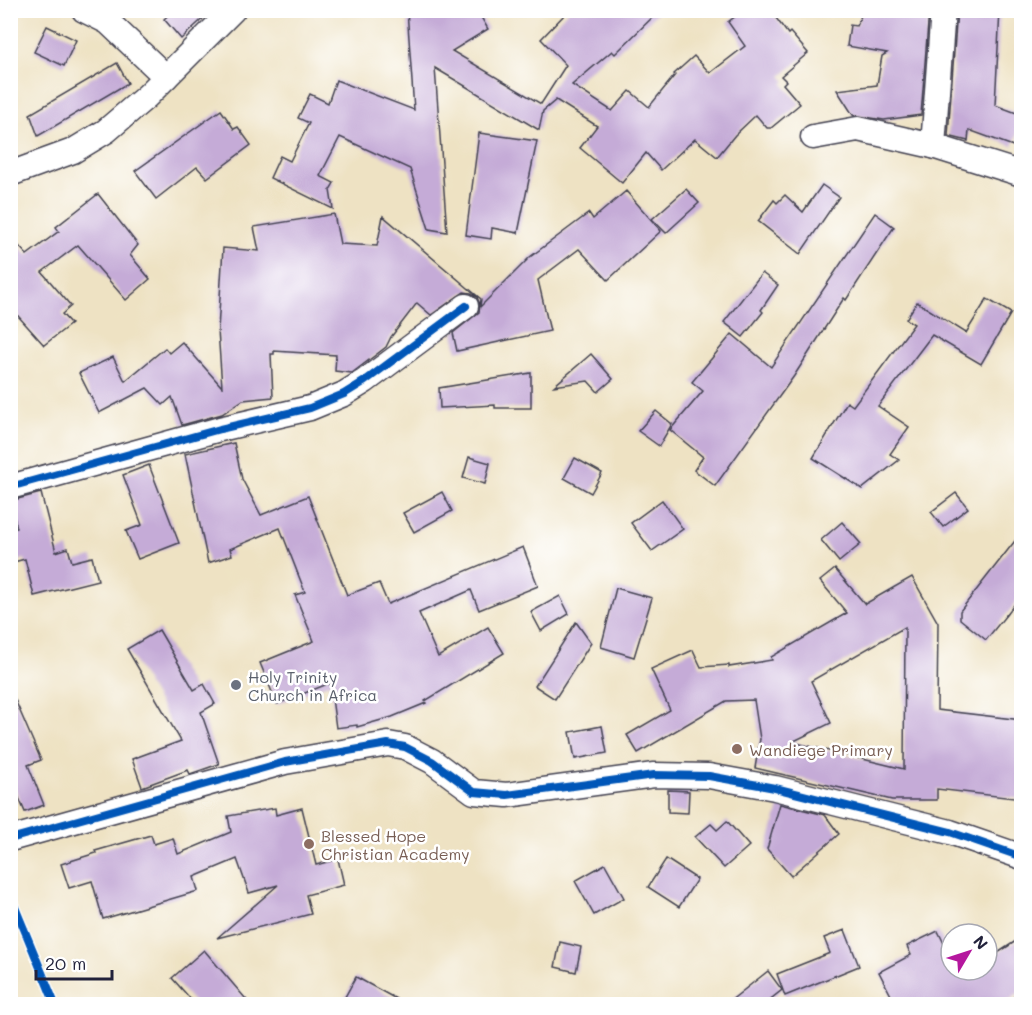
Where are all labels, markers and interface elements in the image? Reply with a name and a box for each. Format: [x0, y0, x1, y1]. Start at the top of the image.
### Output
place label: Holy Trinity Church in Africa [248, 666, 377, 705]
marker: Holy Trinity Church in Africa [229, 678, 243, 692]
place label: Wandiege Primary [749, 739, 893, 760]
marker: Wandiege Primary [730, 742, 744, 756]
place label: Blessed Hope Christian Academy [321, 825, 470, 864]
marker: Blessed Hope Christian Academy [302, 837, 316, 851]
north arrow [939, 922, 999, 982]
text: N [969, 931, 993, 954]
scale bar [36, 943, 112, 981]
text: 20 m [45, 951, 86, 975]

